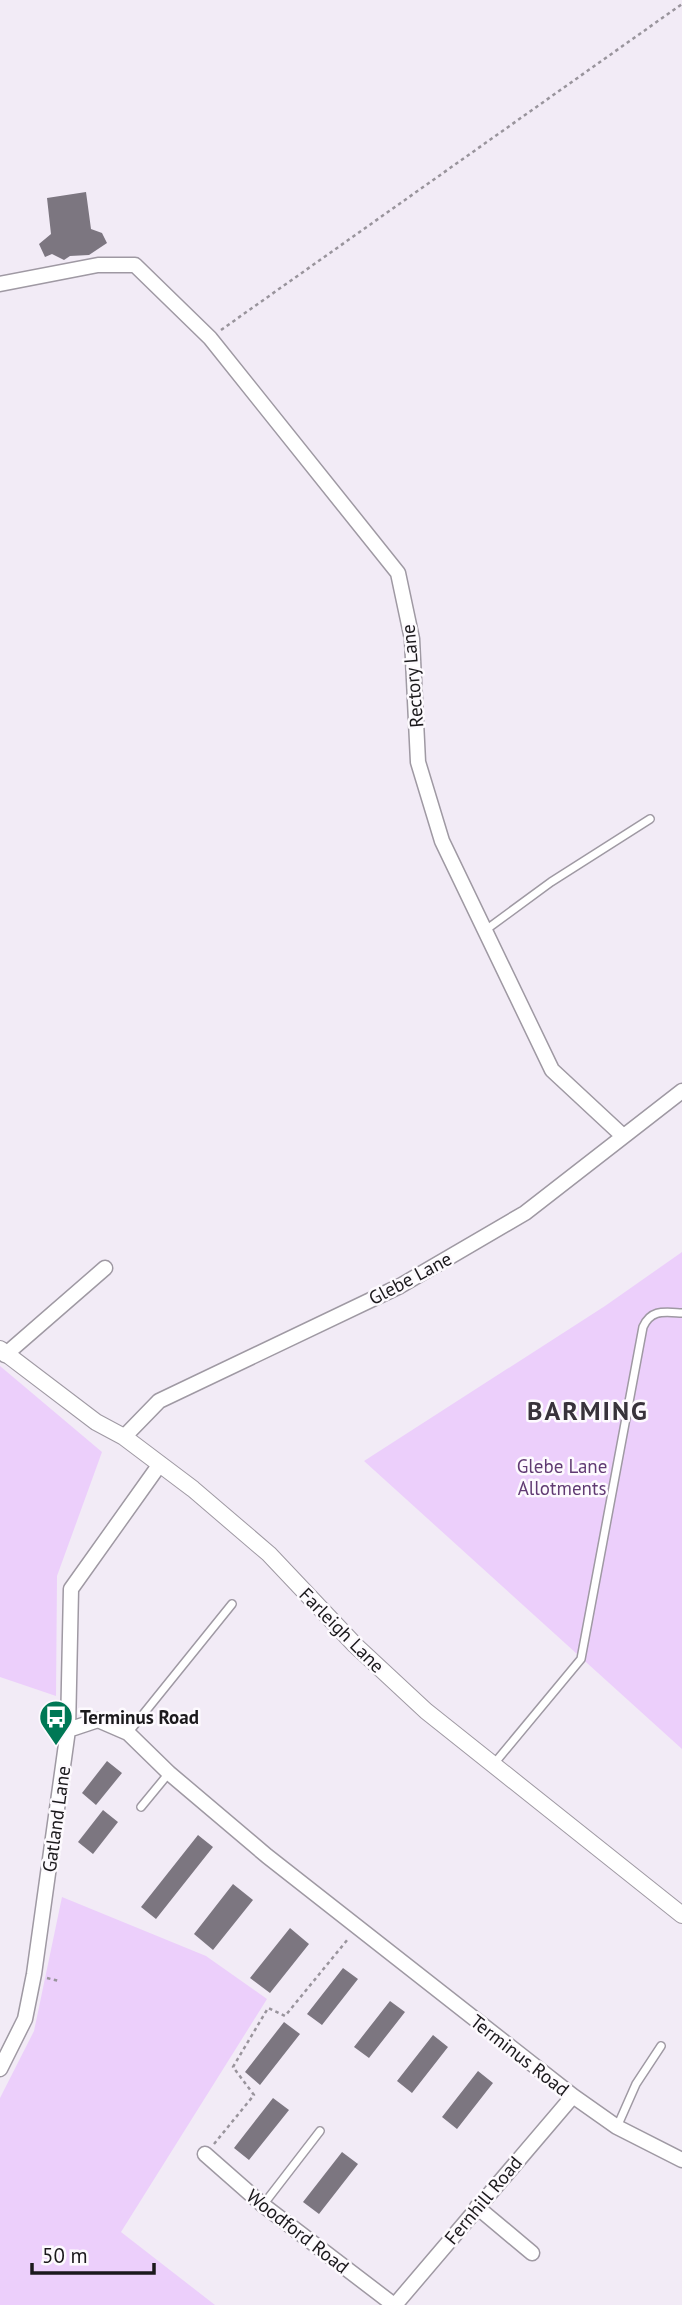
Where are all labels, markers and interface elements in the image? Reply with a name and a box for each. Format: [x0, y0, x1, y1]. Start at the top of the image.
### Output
street label: Rectory Lane [396, 623, 428, 729]
street label: Glebe Lane [364, 1246, 456, 1310]
district label: BARMING [527, 1394, 649, 1427]
park label: Glebe Lane Allotments [517, 1454, 607, 1500]
street label: Farleigh Lane [294, 1582, 390, 1678]
bus stop icon: Terminus Road [37, 1698, 75, 1747]
place label: Terminus Road [80, 1705, 199, 1729]
street label: Gatland Lane [37, 1764, 75, 1874]
street label: Terminus Road [466, 2009, 574, 2101]
street label: Fernhill Road [439, 2151, 527, 2249]
street label: Woodford Road [242, 2184, 354, 2278]
scale bar [32, 2232, 154, 2276]
text: 50 m [42, 2242, 88, 2269]

